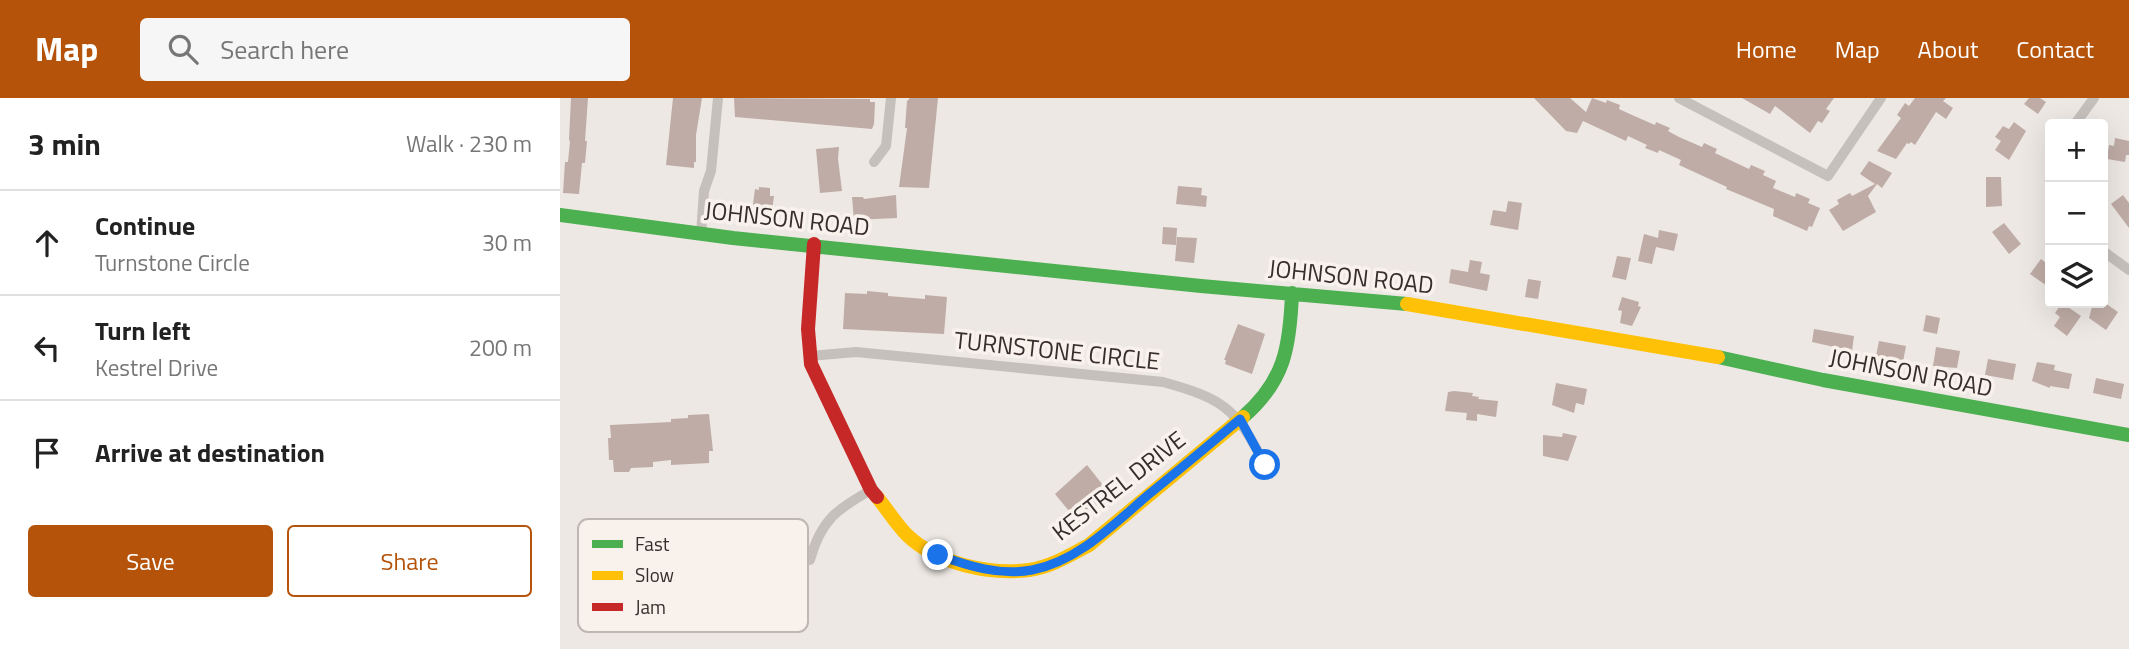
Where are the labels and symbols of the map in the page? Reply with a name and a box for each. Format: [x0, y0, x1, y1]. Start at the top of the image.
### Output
street label: JOHNSON ROAD [703, 191, 871, 245]
street label: JOHNSON ROAD [1267, 249, 1435, 303]
street label: TURNSTONE CIRCLE [953, 321, 1162, 379]
street label: JOHNSON ROAD [1826, 339, 1996, 405]
street label: KESTREL DRIVE [1044, 422, 1193, 549]
route start [1249, 449, 1280, 480]
legend [578, 519, 808, 632]
text: Fast [635, 529, 670, 558]
route end [922, 539, 953, 570]
text: Slow [635, 560, 674, 589]
text: Jam [635, 592, 666, 621]

